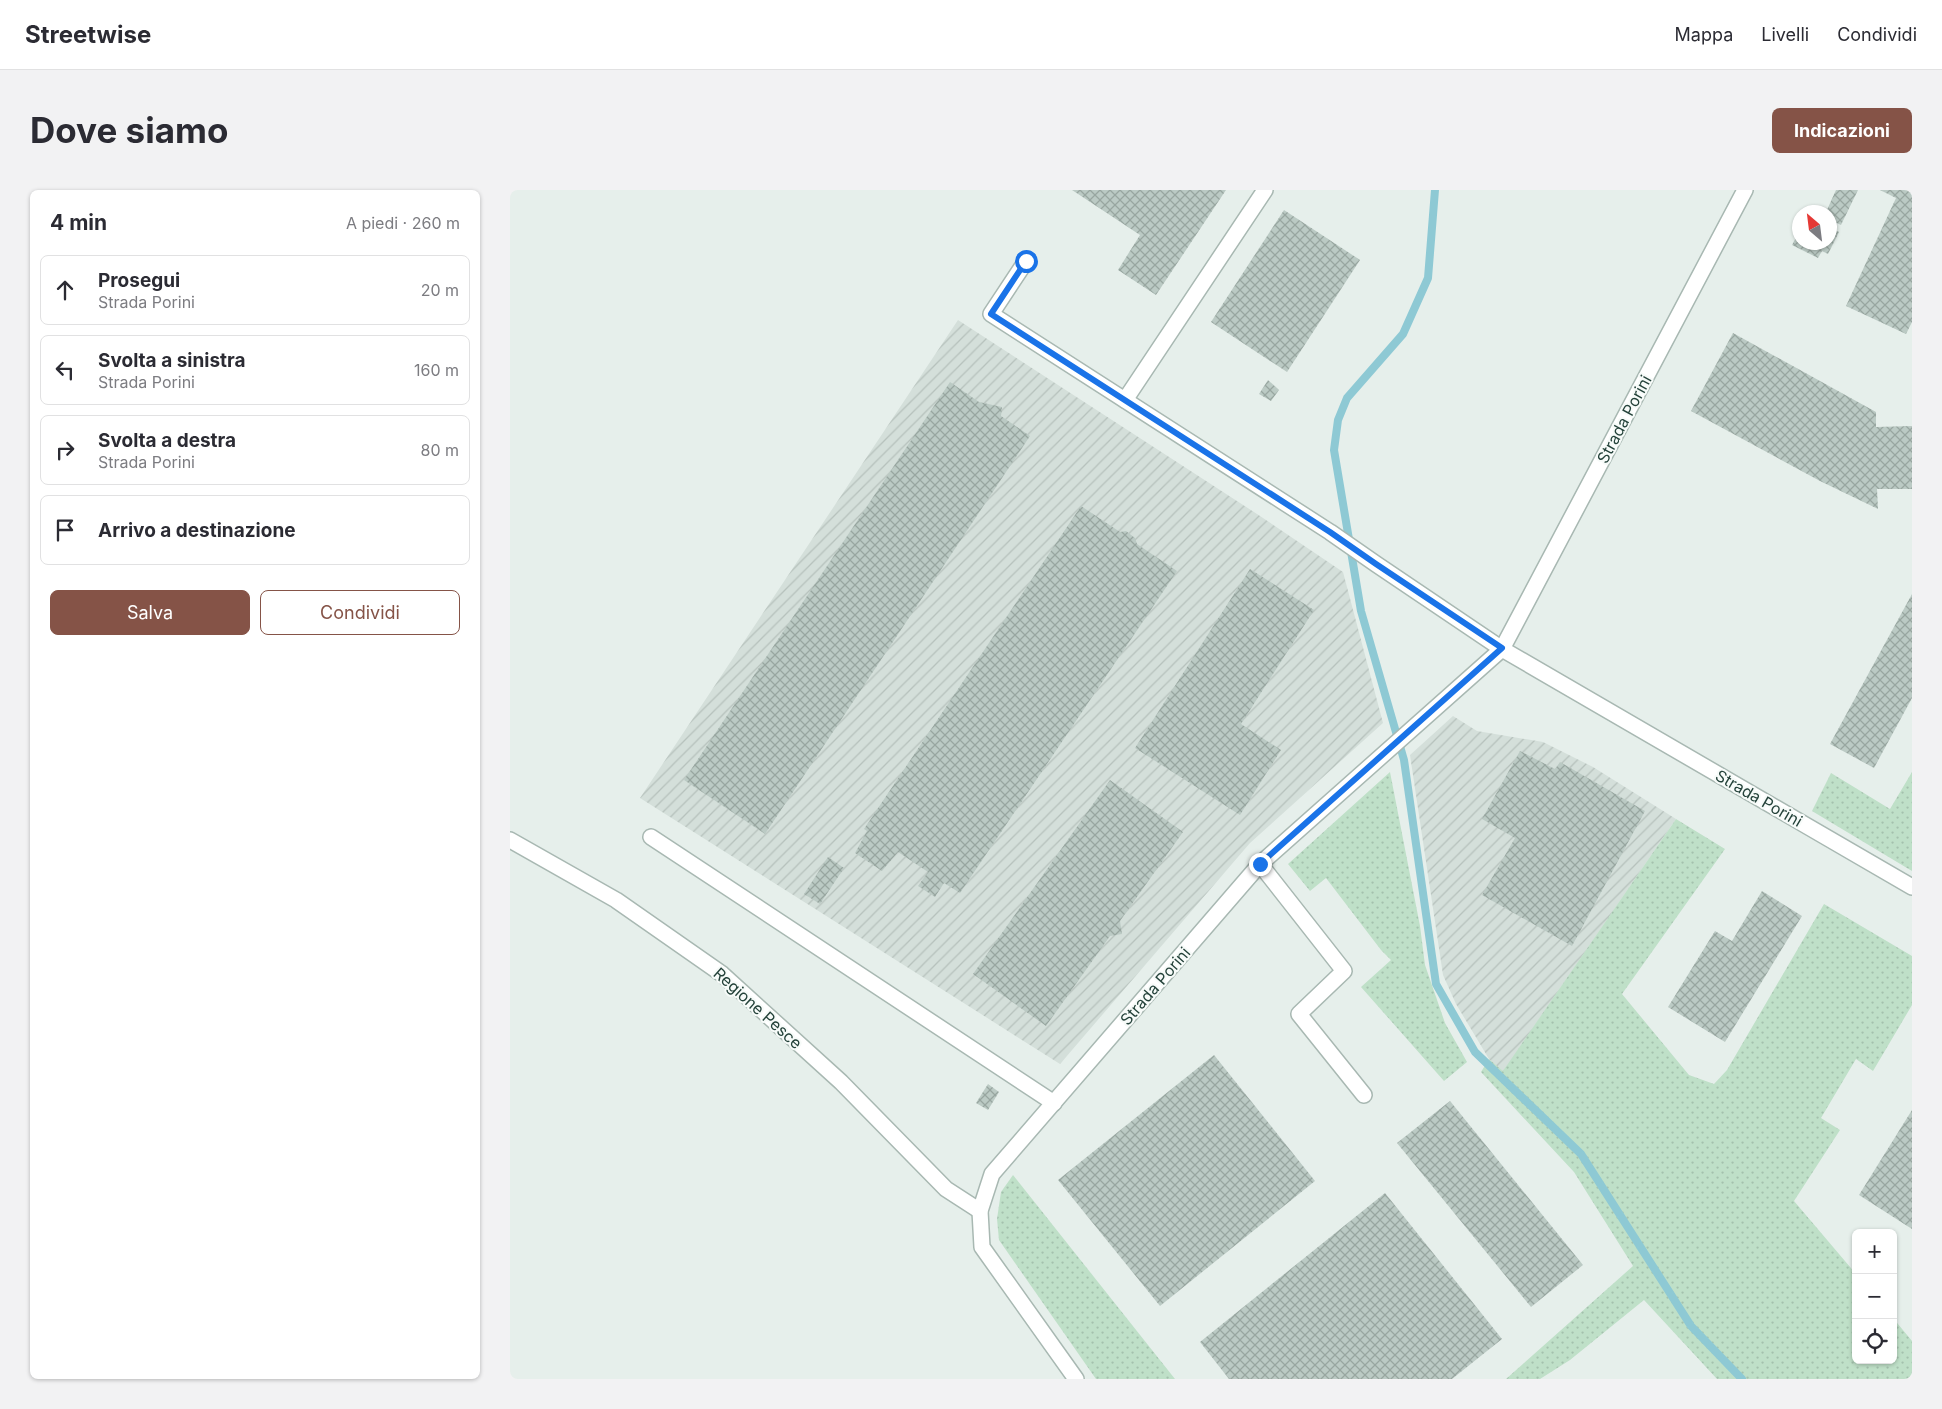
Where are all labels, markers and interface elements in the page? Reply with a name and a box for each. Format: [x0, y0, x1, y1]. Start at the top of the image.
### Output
text: Streetwise [25, 20, 151, 49]
text: Mappa [1675, 24, 1733, 45]
text: Livelli [1761, 24, 1809, 45]
text: Condividi [1837, 24, 1917, 45]
button: Indicazioni [1772, 108, 1912, 153]
text: Dove siamo [30, 109, 228, 151]
north arrow [1792, 205, 1837, 250]
text: 4 min [50, 210, 107, 235]
text: A piedi · 260 m [346, 213, 460, 233]
route start [1015, 250, 1038, 273]
text: Prosegui [98, 269, 180, 292]
icon: ahead [51, 276, 79, 304]
text: 20 m [421, 280, 459, 300]
text: Strada Porini [98, 292, 195, 312]
text: Svolta a sinistra [98, 349, 246, 372]
icon: left [51, 356, 79, 384]
text: 160 m [414, 360, 459, 380]
street label: Strada Porini [1592, 371, 1656, 467]
text: Strada Porini [98, 372, 195, 392]
text: Svolta a destra [98, 429, 236, 452]
icon: right [51, 436, 79, 464]
text: 80 m [420, 440, 459, 460]
text: Strada Porini [98, 452, 195, 472]
icon: arrive [51, 516, 79, 544]
text: Arrivo a destinazione [98, 519, 296, 542]
button: Salva [50, 590, 250, 635]
button: Condividi [260, 590, 460, 635]
street label: Strada Porini [1712, 765, 1806, 831]
route end [1249, 853, 1272, 876]
street label: Strada Porini [1116, 943, 1194, 1029]
street label: Regione Pesce [710, 963, 806, 1053]
map controls [1852, 1229, 1897, 1364]
button: + [1852, 1229, 1897, 1274]
button: − [1852, 1274, 1897, 1319]
button: locate [1852, 1319, 1897, 1364]

